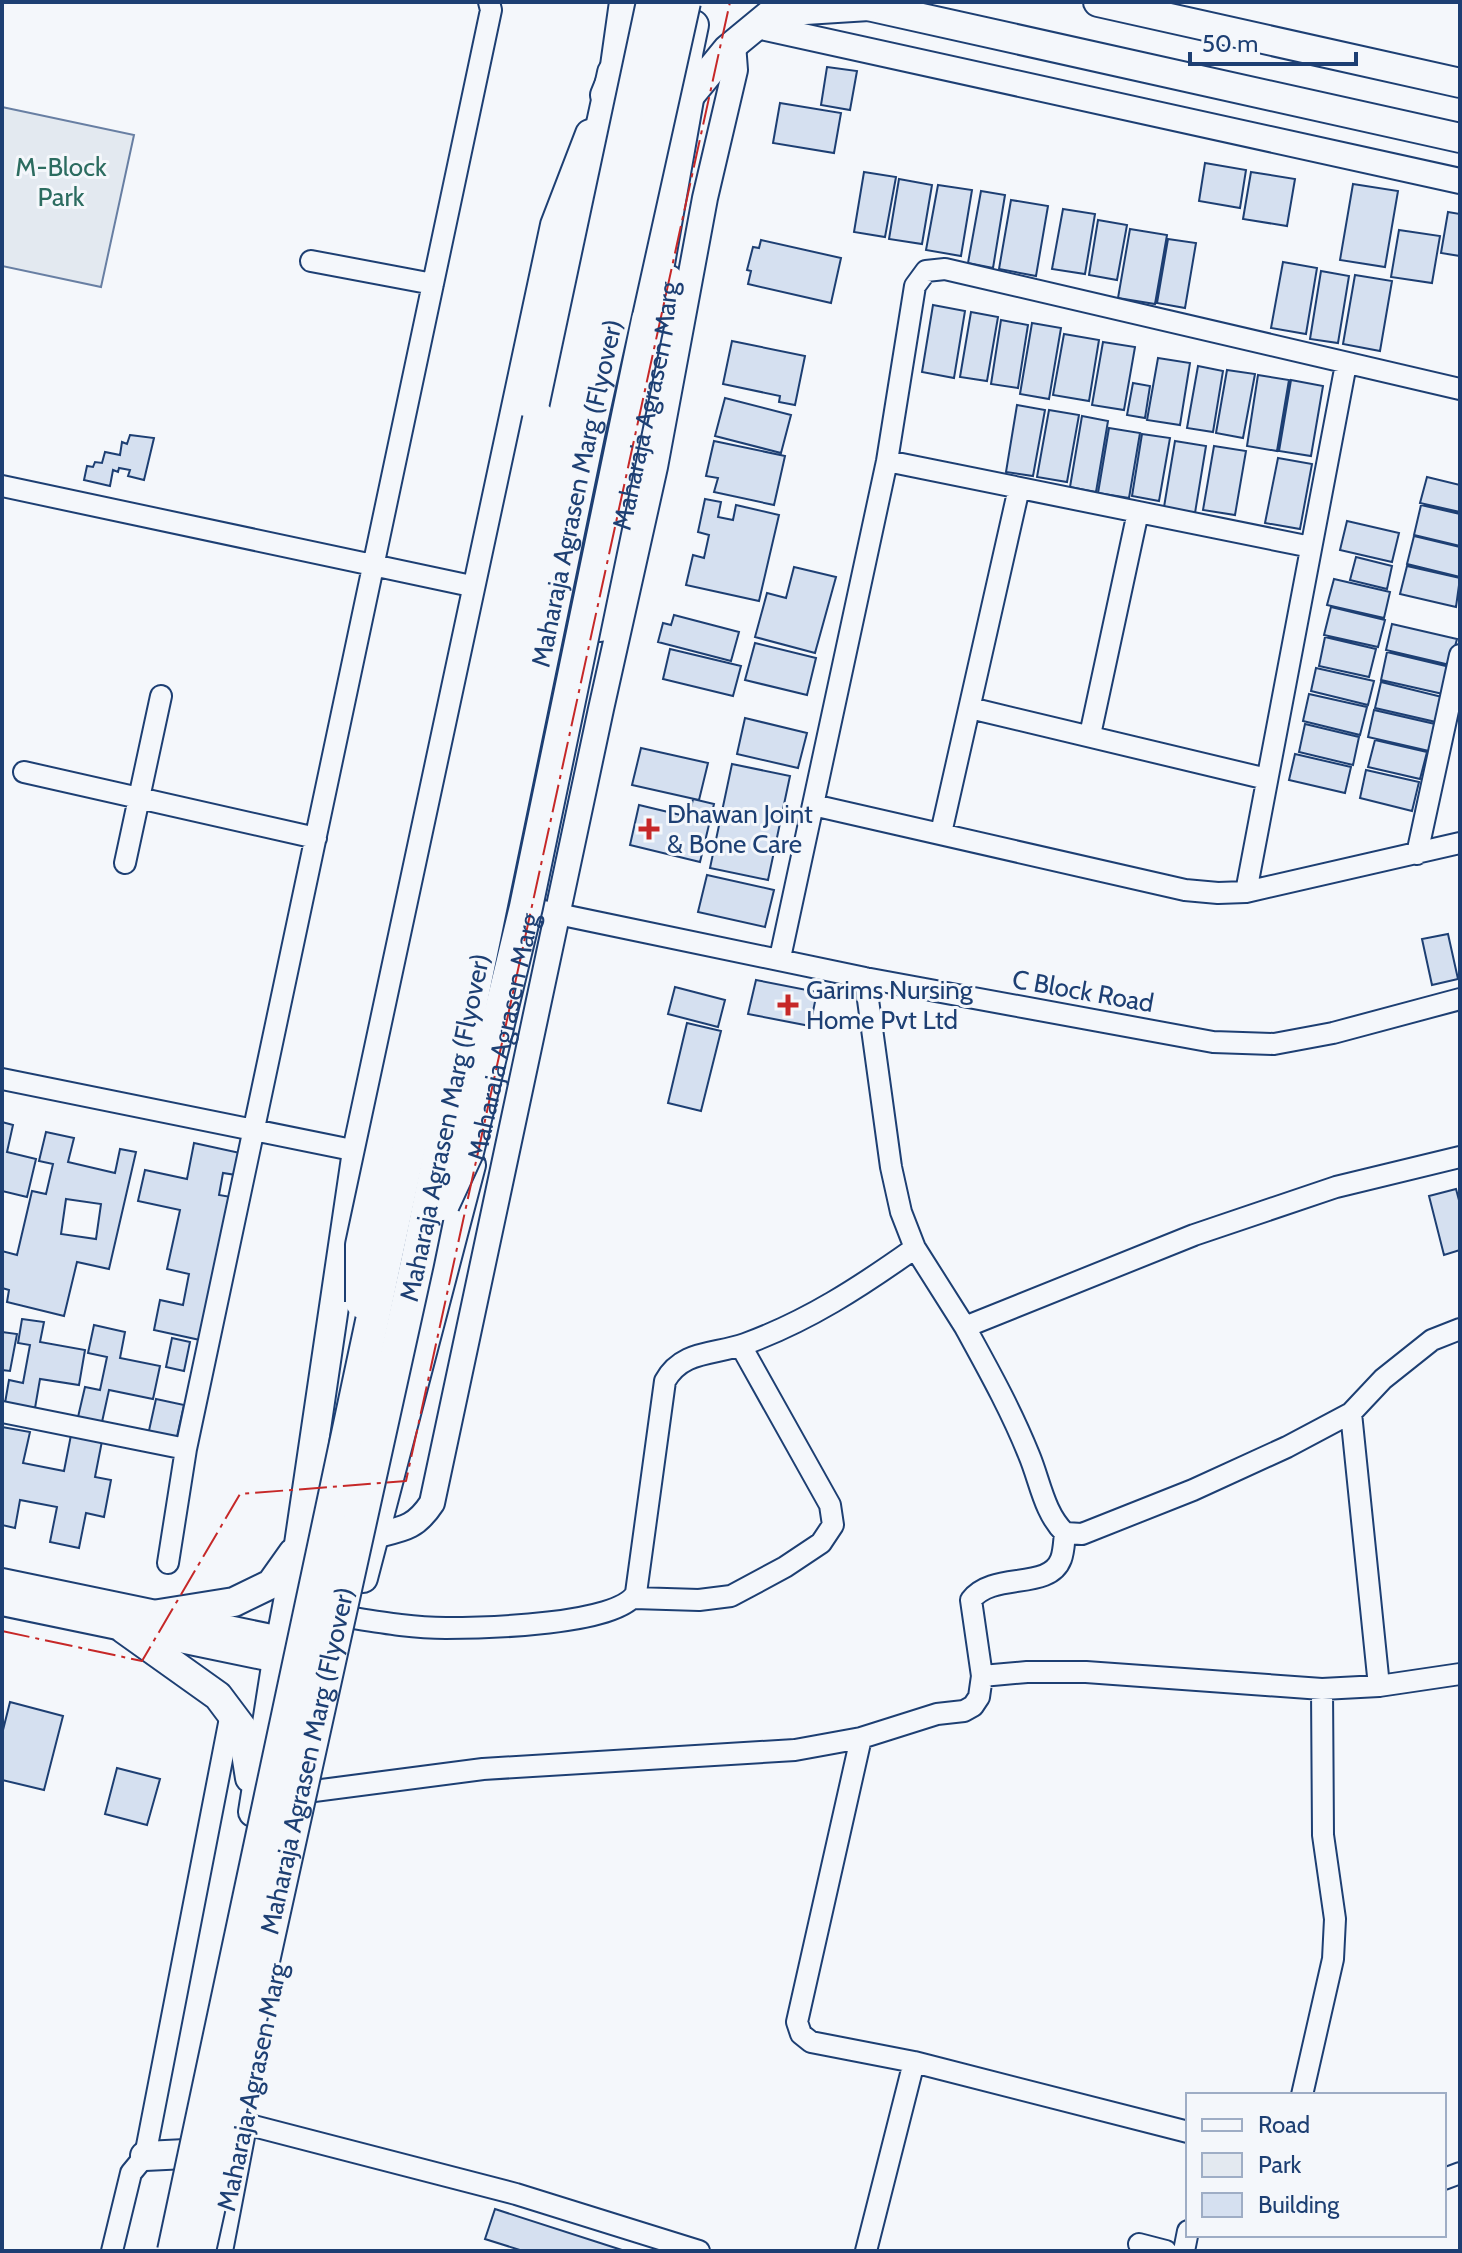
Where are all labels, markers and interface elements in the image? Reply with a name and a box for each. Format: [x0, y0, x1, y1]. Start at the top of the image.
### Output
scale bar [1190, 16, 1356, 66]
text: 50 m [1202, 29, 1258, 58]
park label: M-Block Park [15, 151, 107, 213]
street label: Maharaja Agrasen Marg [606, 279, 685, 533]
street label: Maharaja Agrasen Marg (Flyover) [525, 316, 629, 670]
place label: Dhawan Joint & Bone Care [667, 798, 813, 860]
marker: Dhawan Joint & Bone Care [638, 818, 660, 840]
street label: Maharaja Agrasen Marg [461, 909, 546, 1164]
street label: Maharaja Agrasen Marg (Flyover) [393, 951, 496, 1305]
street label: C Block Road [1010, 963, 1156, 1019]
place label: Garims Nursing Home Pvt Ltd [806, 974, 974, 1036]
marker: Garims Nursing Home Pvt Ltd [777, 994, 799, 1016]
street label: Maharaja Agrasen Marg (Flyover) [253, 1584, 361, 1937]
street label: Maharaja Agrasen Marg [210, 1959, 294, 2214]
legend [1186, 2093, 1446, 2237]
text: Road [1258, 2110, 1310, 2139]
text: Park [1258, 2150, 1301, 2179]
text: Building [1258, 2190, 1340, 2219]

